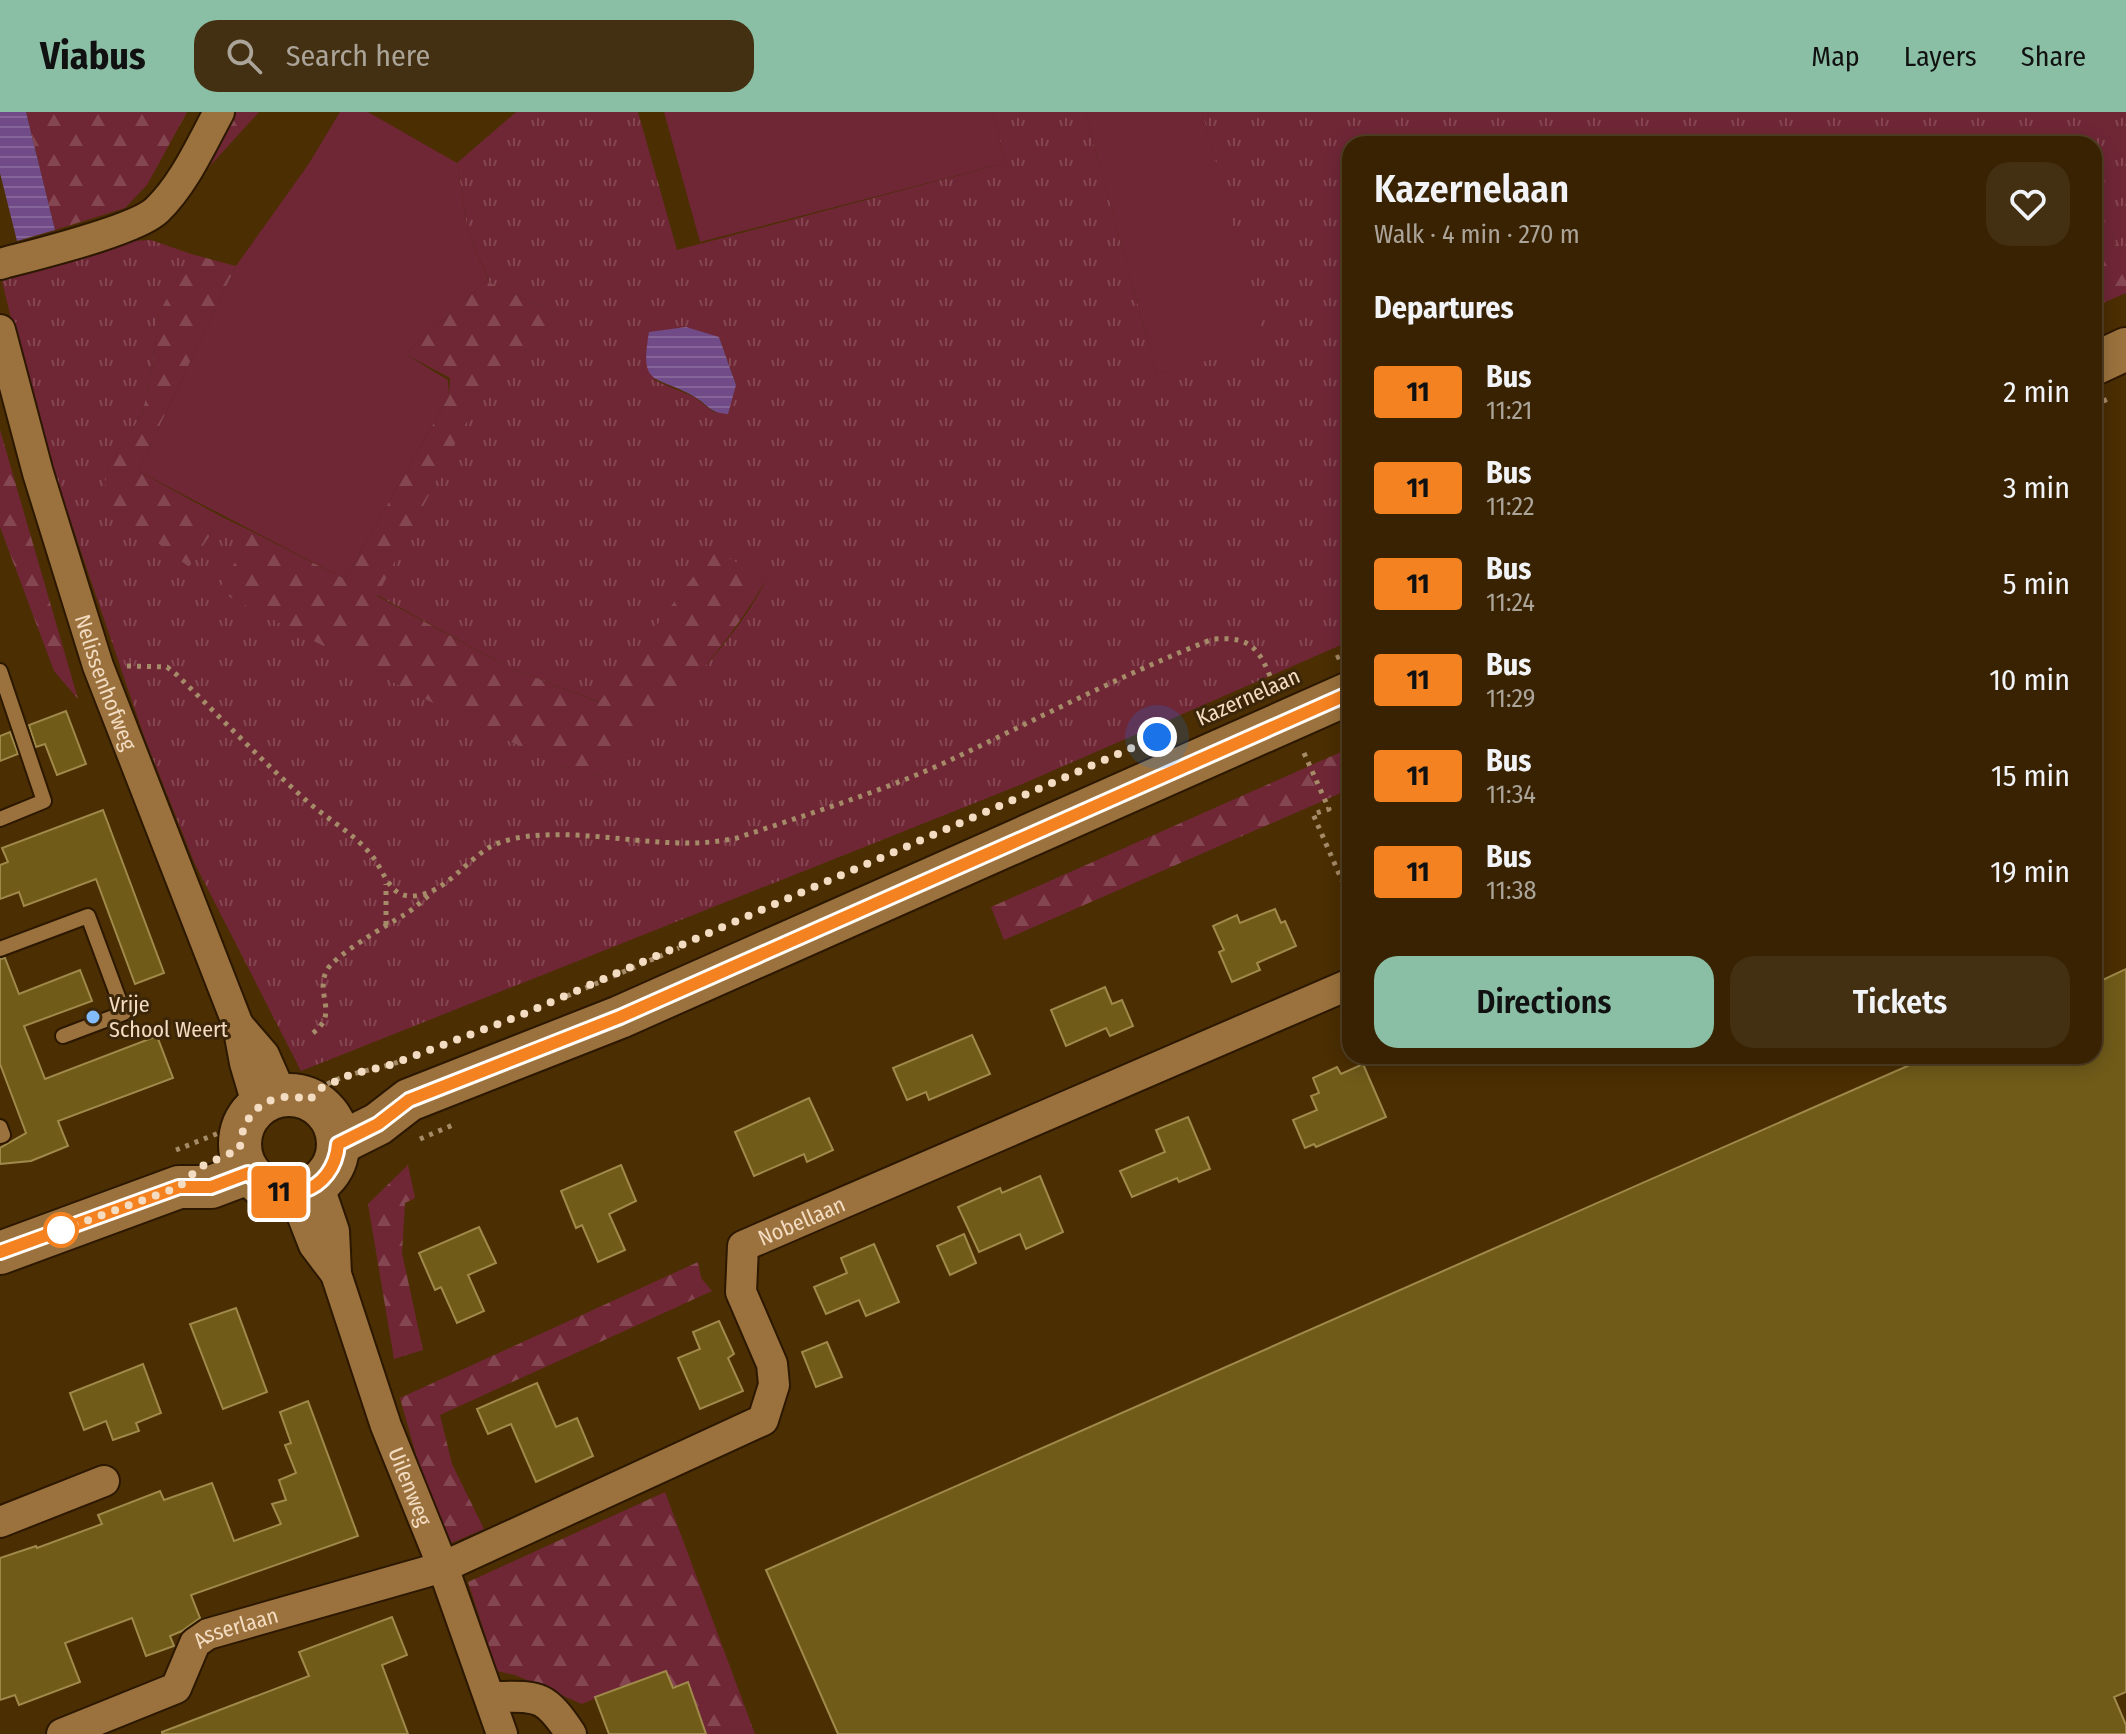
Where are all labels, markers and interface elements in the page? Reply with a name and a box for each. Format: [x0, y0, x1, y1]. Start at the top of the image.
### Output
search box [194, 20, 754, 92]
text: Viabus [40, 33, 146, 79]
icon: search [222, 34, 266, 78]
text: Search here [286, 38, 430, 74]
text: Map [1811, 40, 1860, 73]
text: Layers [1904, 40, 1977, 73]
text: Share [2021, 40, 2086, 73]
button: heart [1986, 162, 2070, 246]
text: Kazernelaan [1374, 166, 1569, 212]
text: Walk · 4 min · 270 m [1374, 219, 1580, 250]
text: Departures [1374, 290, 1514, 326]
text: Bus [1486, 359, 1531, 395]
text: 2 min [2003, 374, 2070, 410]
text: 11 [1406, 375, 1430, 408]
text: 11:21 [1486, 395, 1532, 426]
text: Bus [1486, 455, 1531, 491]
text: 3 min [2003, 470, 2070, 506]
text: 11 [1406, 471, 1430, 504]
text: 11:22 [1486, 491, 1534, 522]
text: Bus [1486, 551, 1531, 587]
text: 5 min [2003, 566, 2070, 602]
text: 11 [1406, 567, 1430, 600]
text: 11:24 [1486, 587, 1535, 618]
street label: Nelissenhofweg [69, 611, 143, 754]
text: Bus [1486, 647, 1531, 683]
street label: Kazernelaan [1192, 662, 1304, 732]
text: 10 min [1989, 662, 2070, 698]
text: 11 [1406, 663, 1430, 696]
text: 11:29 [1486, 683, 1535, 714]
your location [1137, 717, 1177, 757]
text: Bus [1486, 743, 1531, 779]
text: 15 min [1991, 758, 2070, 794]
text: 11 [1406, 759, 1430, 792]
text: 11:34 [1486, 779, 1536, 810]
text: Bus [1486, 839, 1531, 875]
text: 19 min [1990, 854, 2070, 890]
text: 11 [1406, 855, 1430, 888]
text: 11:38 [1486, 875, 1536, 906]
button: Directions [1374, 956, 1714, 1048]
button: Tickets [1730, 956, 2070, 1048]
place label: Vrije School Weert [109, 991, 229, 1043]
marker: Vrije School Weert [84, 1008, 102, 1026]
line badge: 11 [243, 1166, 315, 1218]
text: 11 [267, 1175, 291, 1208]
street label: Nobellaan [754, 1190, 849, 1251]
unlabelled marker [44, 1213, 78, 1247]
street label: Uilenweg [383, 1443, 439, 1530]
street label: Asserlaan [188, 1601, 281, 1654]

